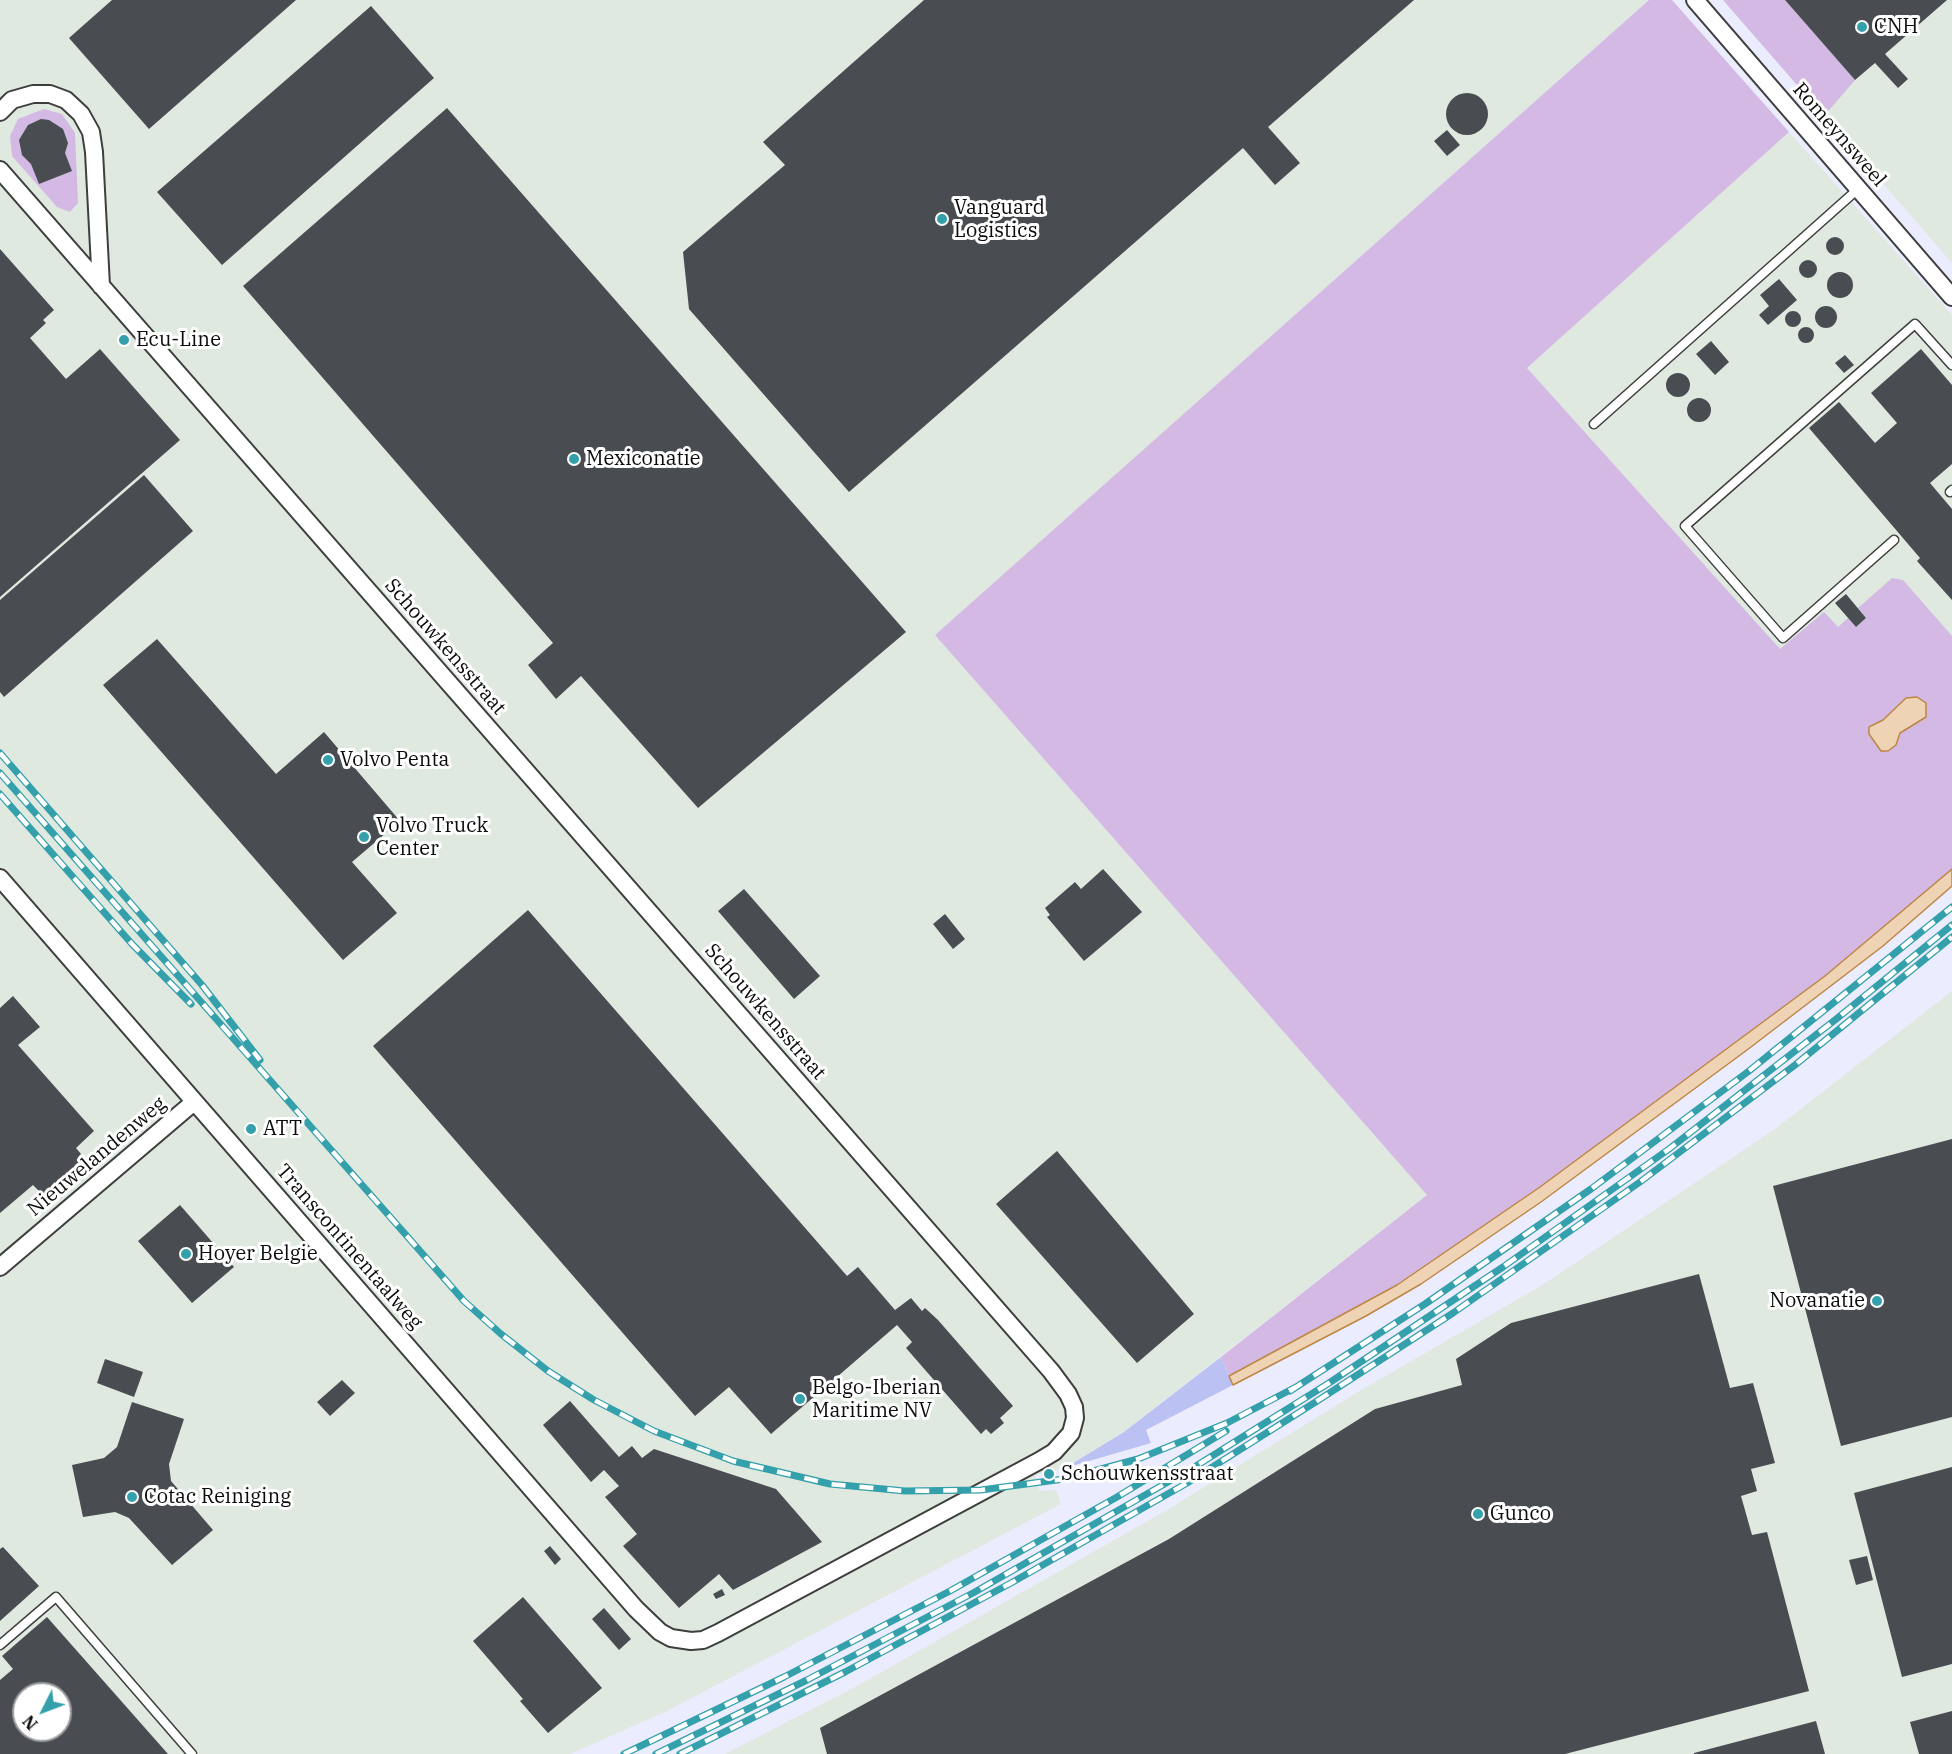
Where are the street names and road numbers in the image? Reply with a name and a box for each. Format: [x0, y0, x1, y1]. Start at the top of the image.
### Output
street label: Romeynsweel [1787, 78, 1891, 192]
street label: Schouwkensstraat [379, 574, 511, 720]
street label: Schouwkensstraat [699, 939, 831, 1085]
street label: Nieuwelandenweg [23, 1092, 171, 1222]
street label: Transcontinentaalweg [271, 1160, 427, 1334]

